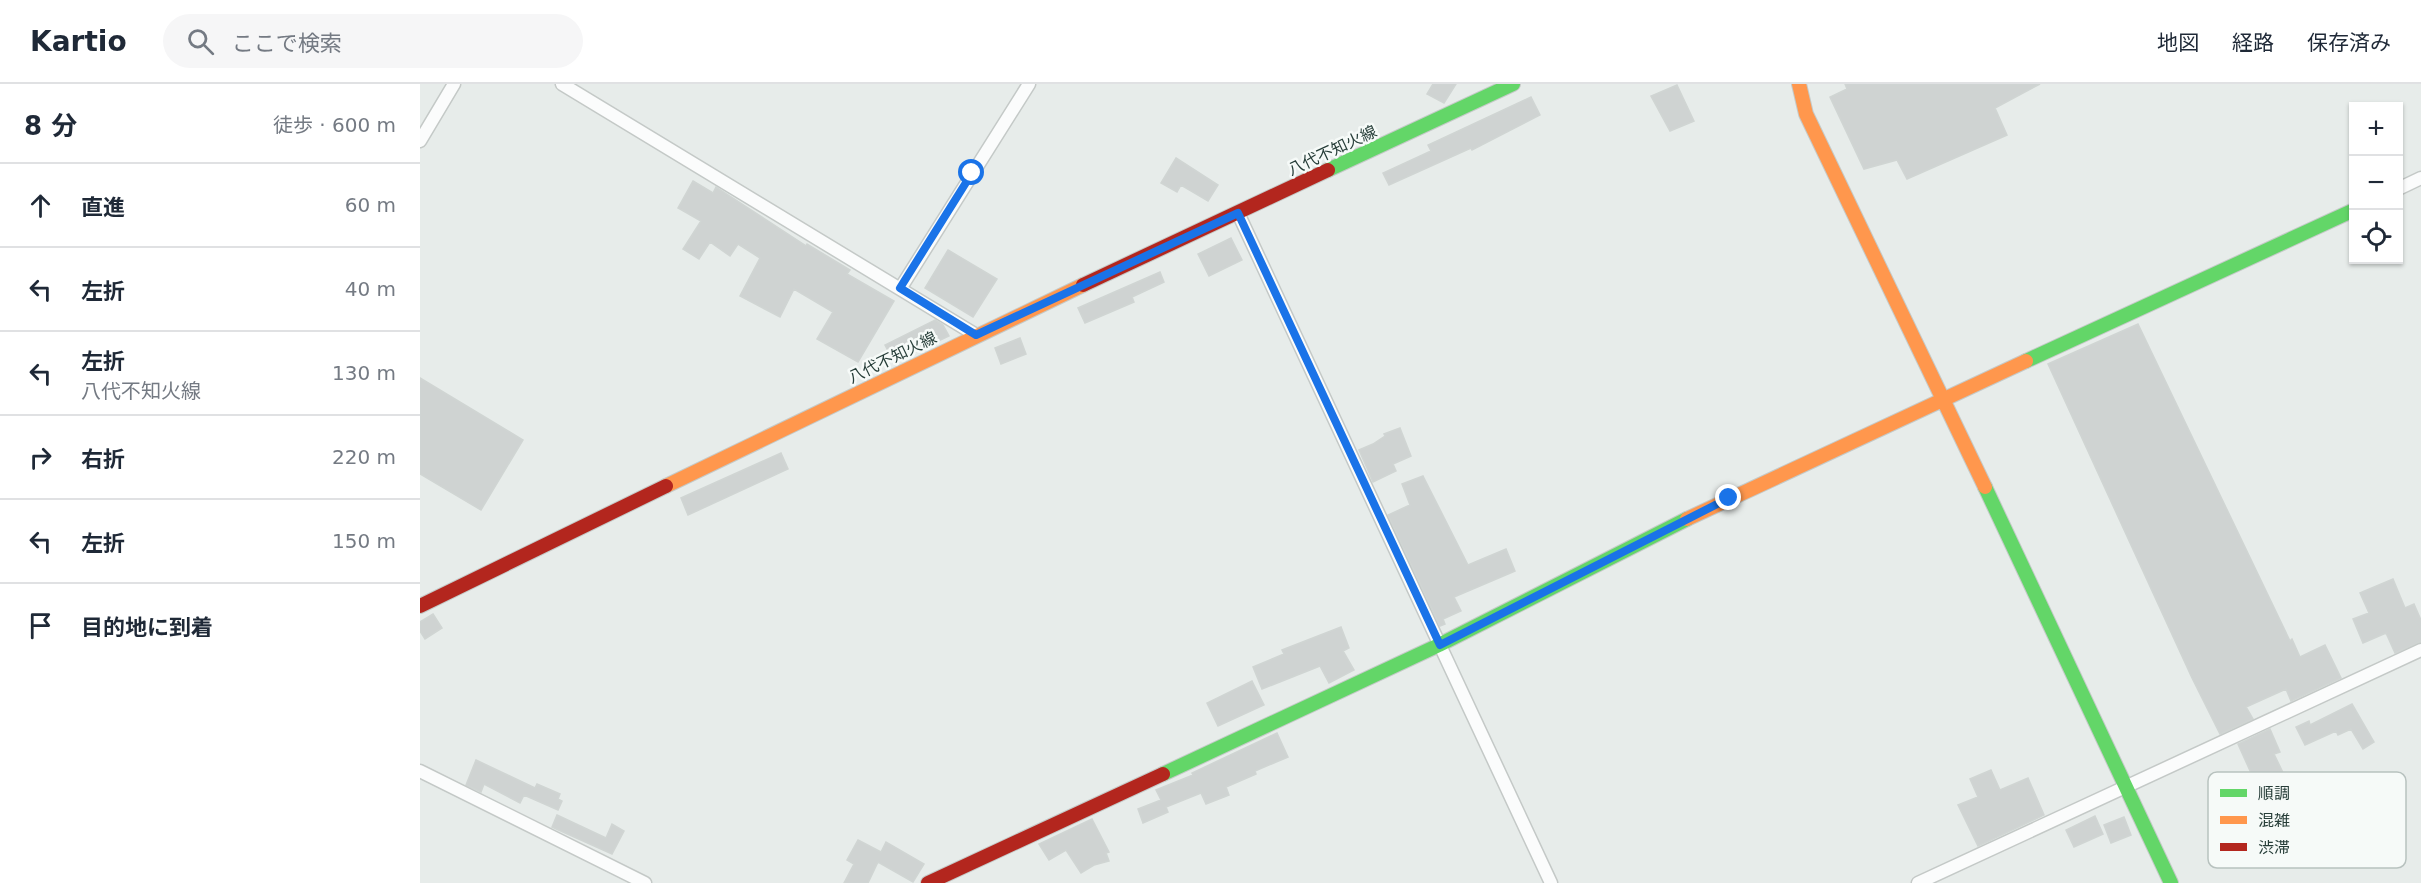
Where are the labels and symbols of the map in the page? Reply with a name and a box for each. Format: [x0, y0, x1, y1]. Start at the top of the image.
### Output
street label: 八代不知火線 [1285, 122, 1380, 179]
route start [958, 159, 984, 185]
street label: 八代不知火線 [845, 328, 940, 387]
route end [1715, 484, 1741, 510]
legend [2208, 772, 2406, 868]
text: 順調 [2258, 784, 2290, 803]
text: 混雑 [2258, 811, 2290, 830]
text: 渋滞 [2258, 838, 2290, 857]

